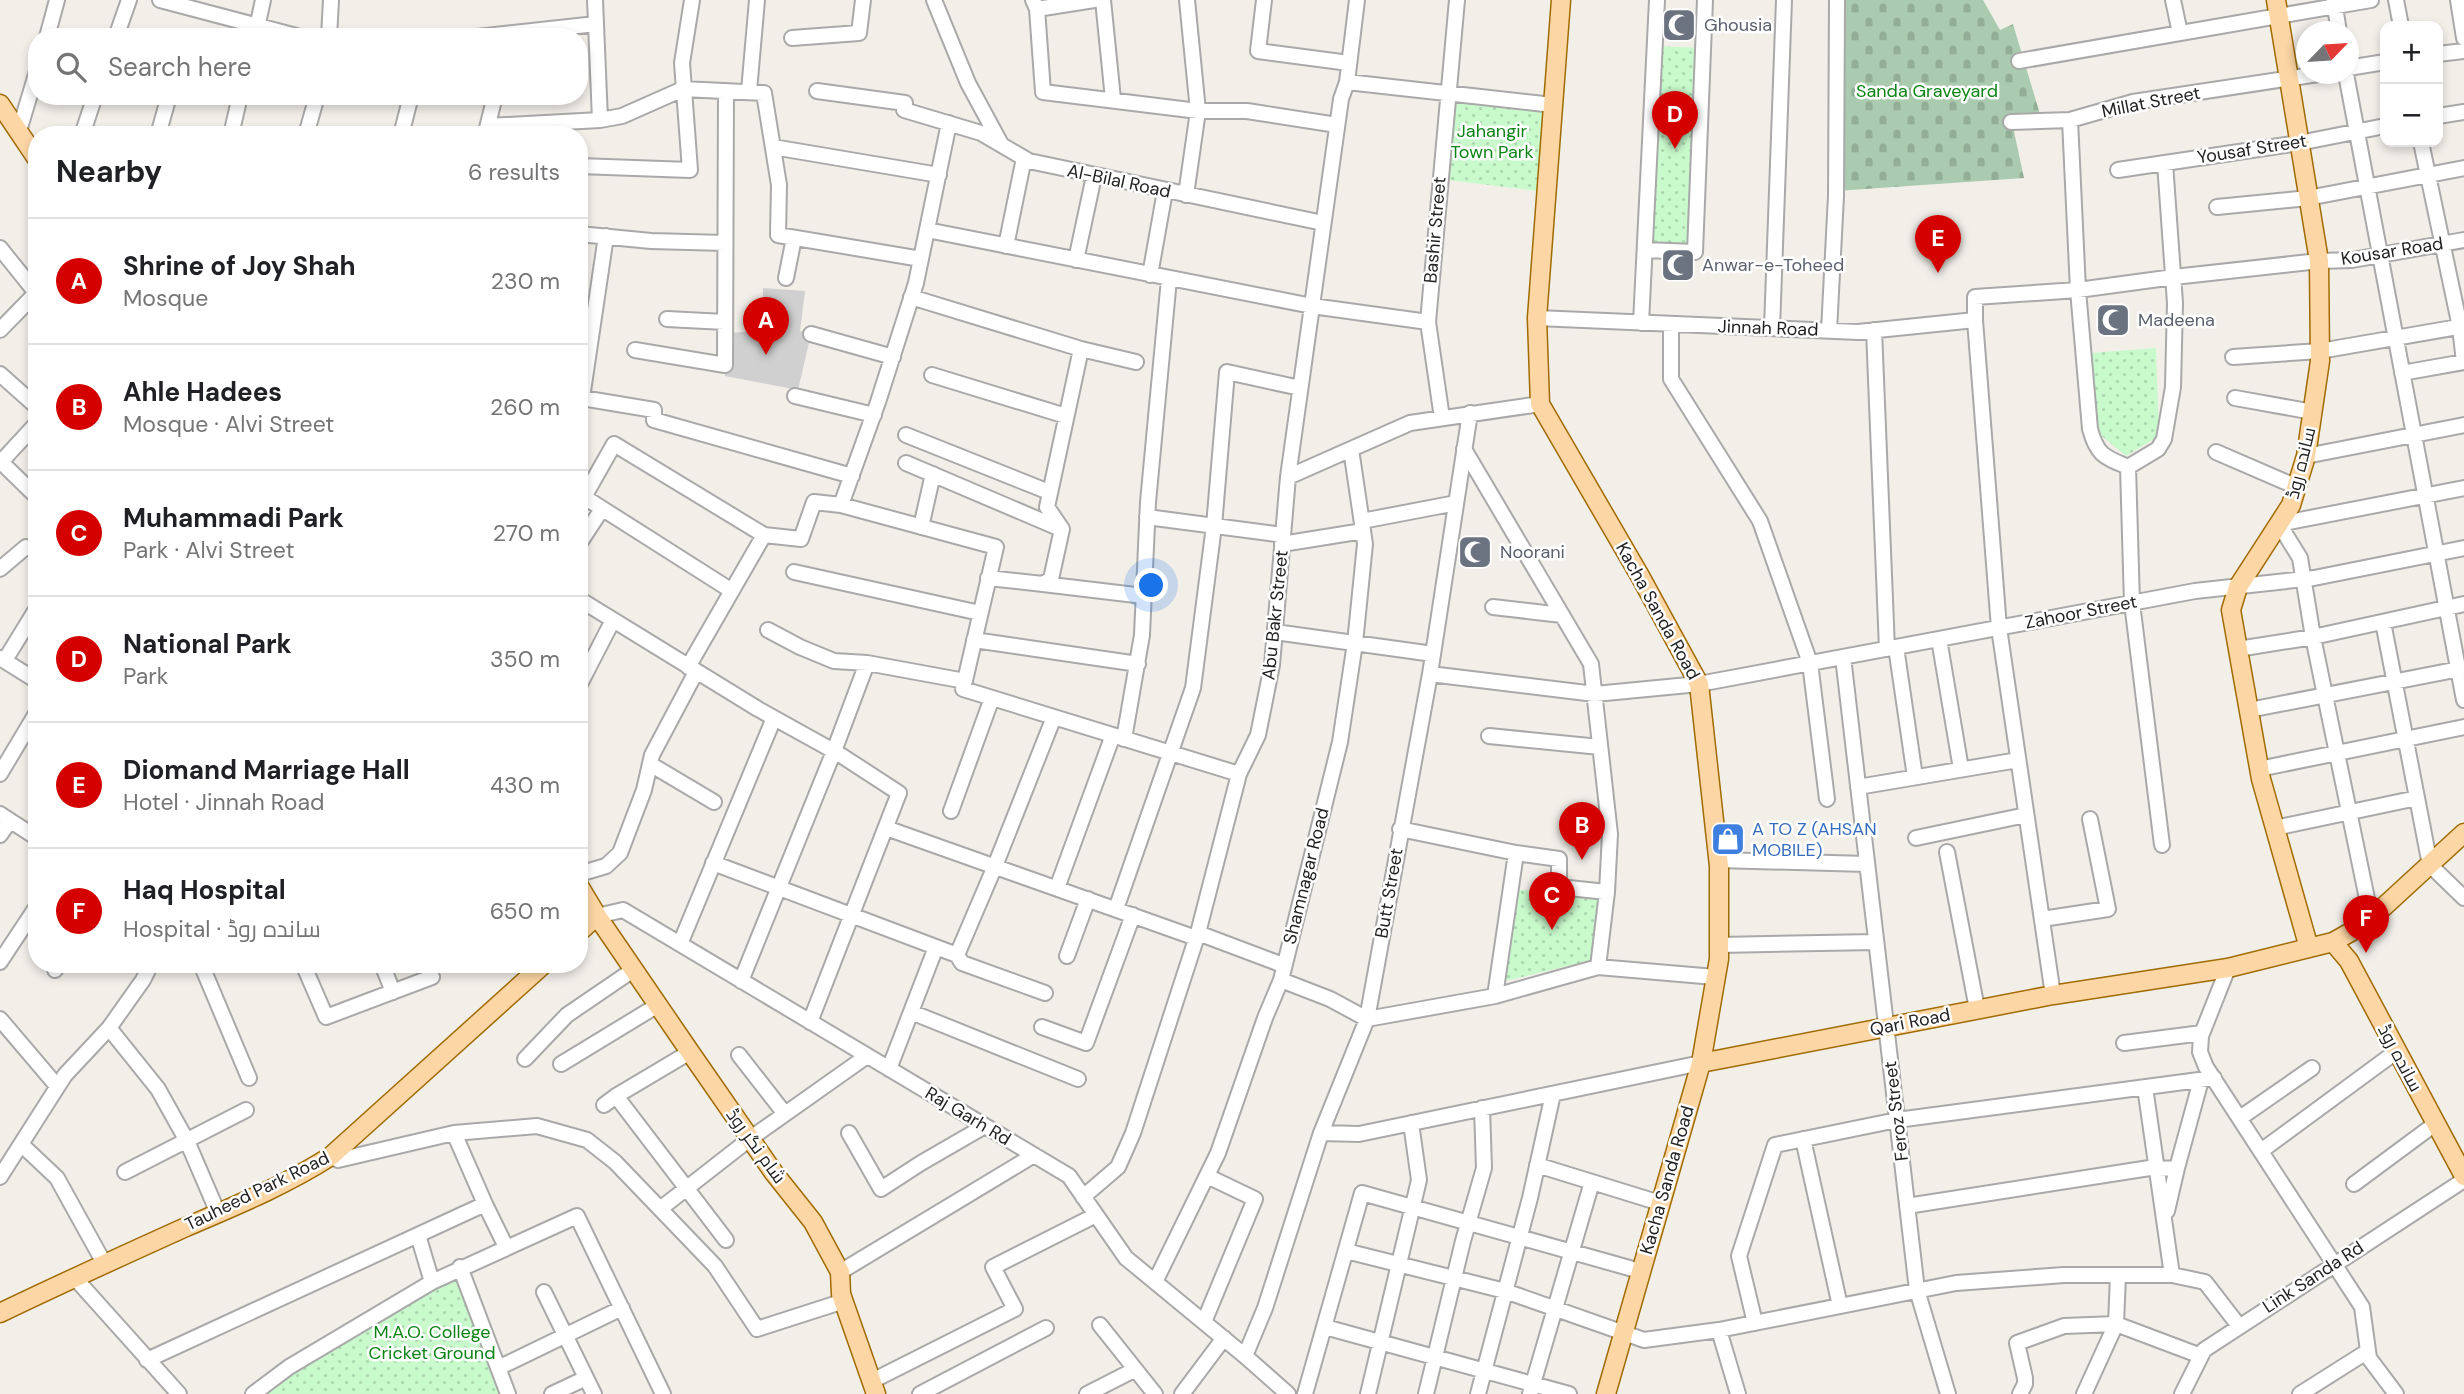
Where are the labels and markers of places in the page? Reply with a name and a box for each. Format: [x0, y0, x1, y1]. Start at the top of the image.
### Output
mosque icon: Ghousia [1660, 6, 1698, 44]
place label: Ghousia [1704, 13, 1772, 37]
pin: D [1652, 91, 1698, 149]
pin: E [1915, 215, 1961, 273]
mosque icon: Anwar-e-Toheed [1659, 246, 1697, 284]
place label: Anwar-e-Toheed [1702, 253, 1844, 277]
pin: A [743, 297, 789, 355]
mosque icon: Madeena [2094, 301, 2132, 339]
place label: Madeena [2138, 308, 2215, 332]
mosque icon: Noorani [1456, 533, 1494, 571]
place label: Noorani [1500, 540, 1565, 564]
pin: B [1559, 802, 1605, 860]
place label: A TO Z (AHSAN MOBILE) [1752, 817, 1877, 862]
shop icon: A TO Z (AHSAN MOBILE) [1709, 820, 1747, 858]
pin: C [1529, 872, 1575, 930]
pin: F [2343, 895, 2389, 953]

